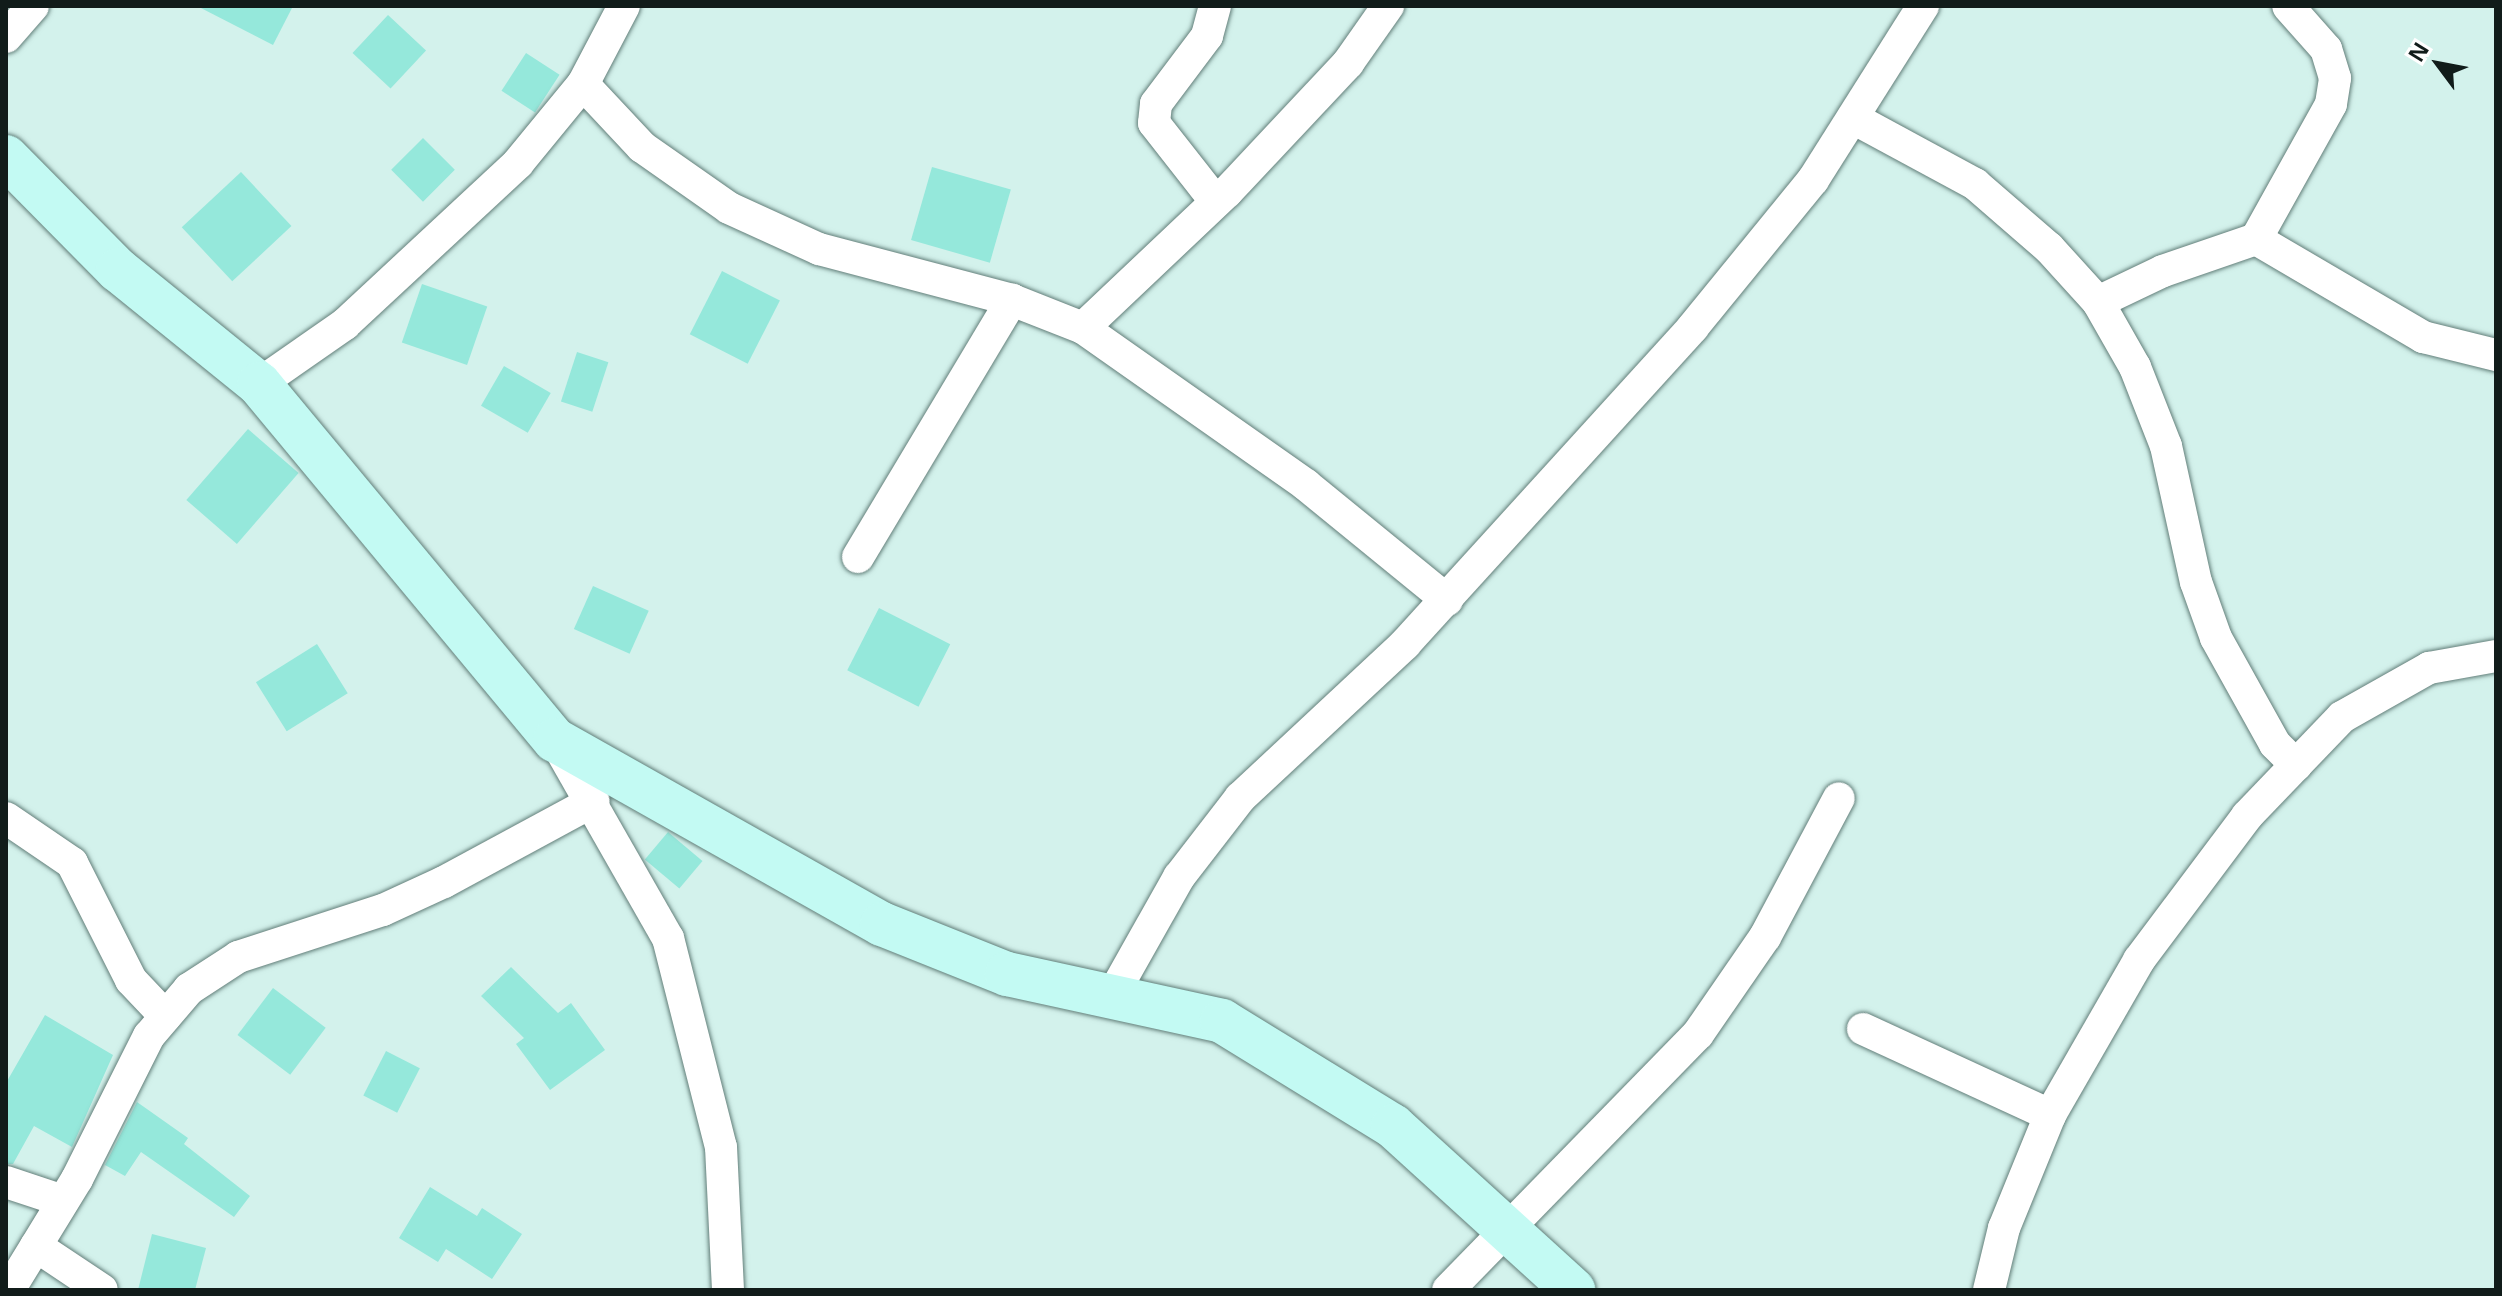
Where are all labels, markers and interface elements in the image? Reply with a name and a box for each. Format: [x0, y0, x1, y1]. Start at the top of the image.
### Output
north arrow [2398, 24, 2478, 104]
text: N [2400, 36, 2435, 67]

